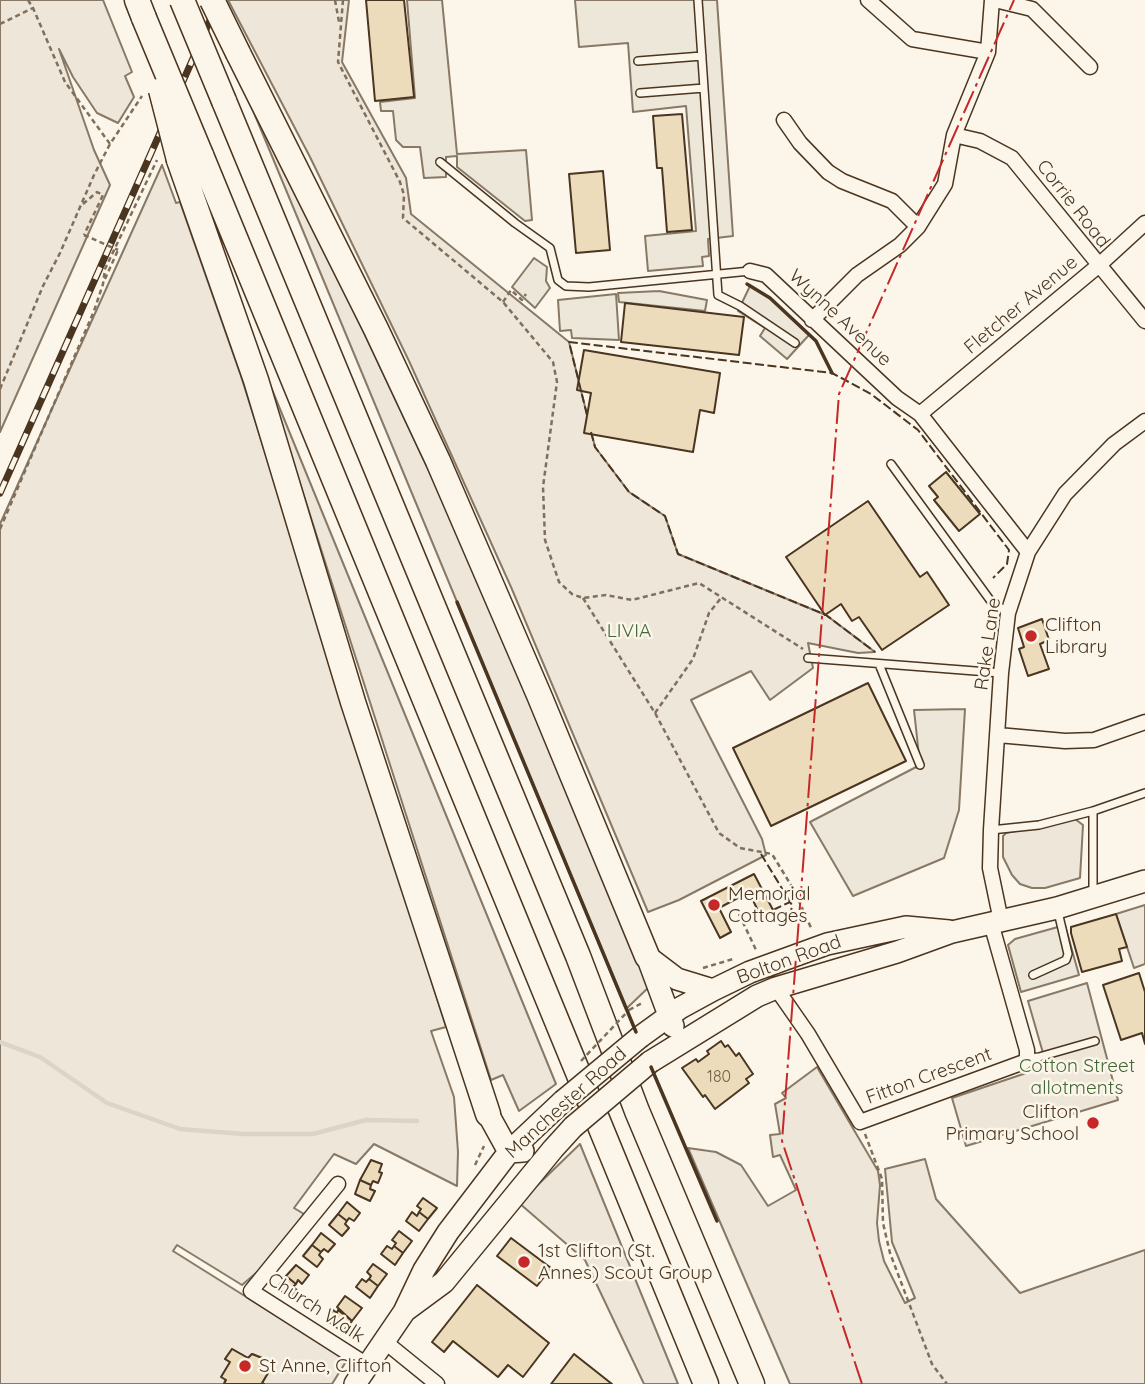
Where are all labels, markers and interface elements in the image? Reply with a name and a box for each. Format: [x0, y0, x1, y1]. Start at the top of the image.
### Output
street label: Corrie Road [1031, 155, 1115, 253]
street label: Fletcher Avenue [960, 251, 1082, 359]
street label: Wynne Avenue [784, 265, 896, 371]
street label: Rake Lane [970, 596, 1006, 692]
place label: Clifton Library [1045, 614, 1107, 658]
park label: LIVIA [607, 620, 651, 642]
marker: Clifton Library [1023, 628, 1039, 644]
place label: Memorial Cottages [728, 883, 811, 927]
marker: Memorial Cottages [706, 897, 722, 913]
street label: Bolton Road [734, 931, 844, 989]
street label: Manchester Road [501, 1043, 631, 1163]
street label: Fitton Crescent [863, 1043, 995, 1109]
park label: Cotton Street allotments [1019, 1055, 1135, 1099]
house number: 180 [707, 1067, 731, 1087]
place label: Clifton Primary School [946, 1101, 1079, 1145]
marker: Clifton Primary School [1085, 1115, 1101, 1131]
place label: 1st Clifton (St. Annes) Scout Group [538, 1240, 713, 1284]
marker: 1st Clifton (St. Annes) Scout Group [516, 1254, 532, 1270]
street label: Church Walk [263, 1268, 369, 1348]
place label: St Anne, Clifton [259, 1355, 392, 1377]
marker: St Anne, Clifton [237, 1358, 253, 1374]

